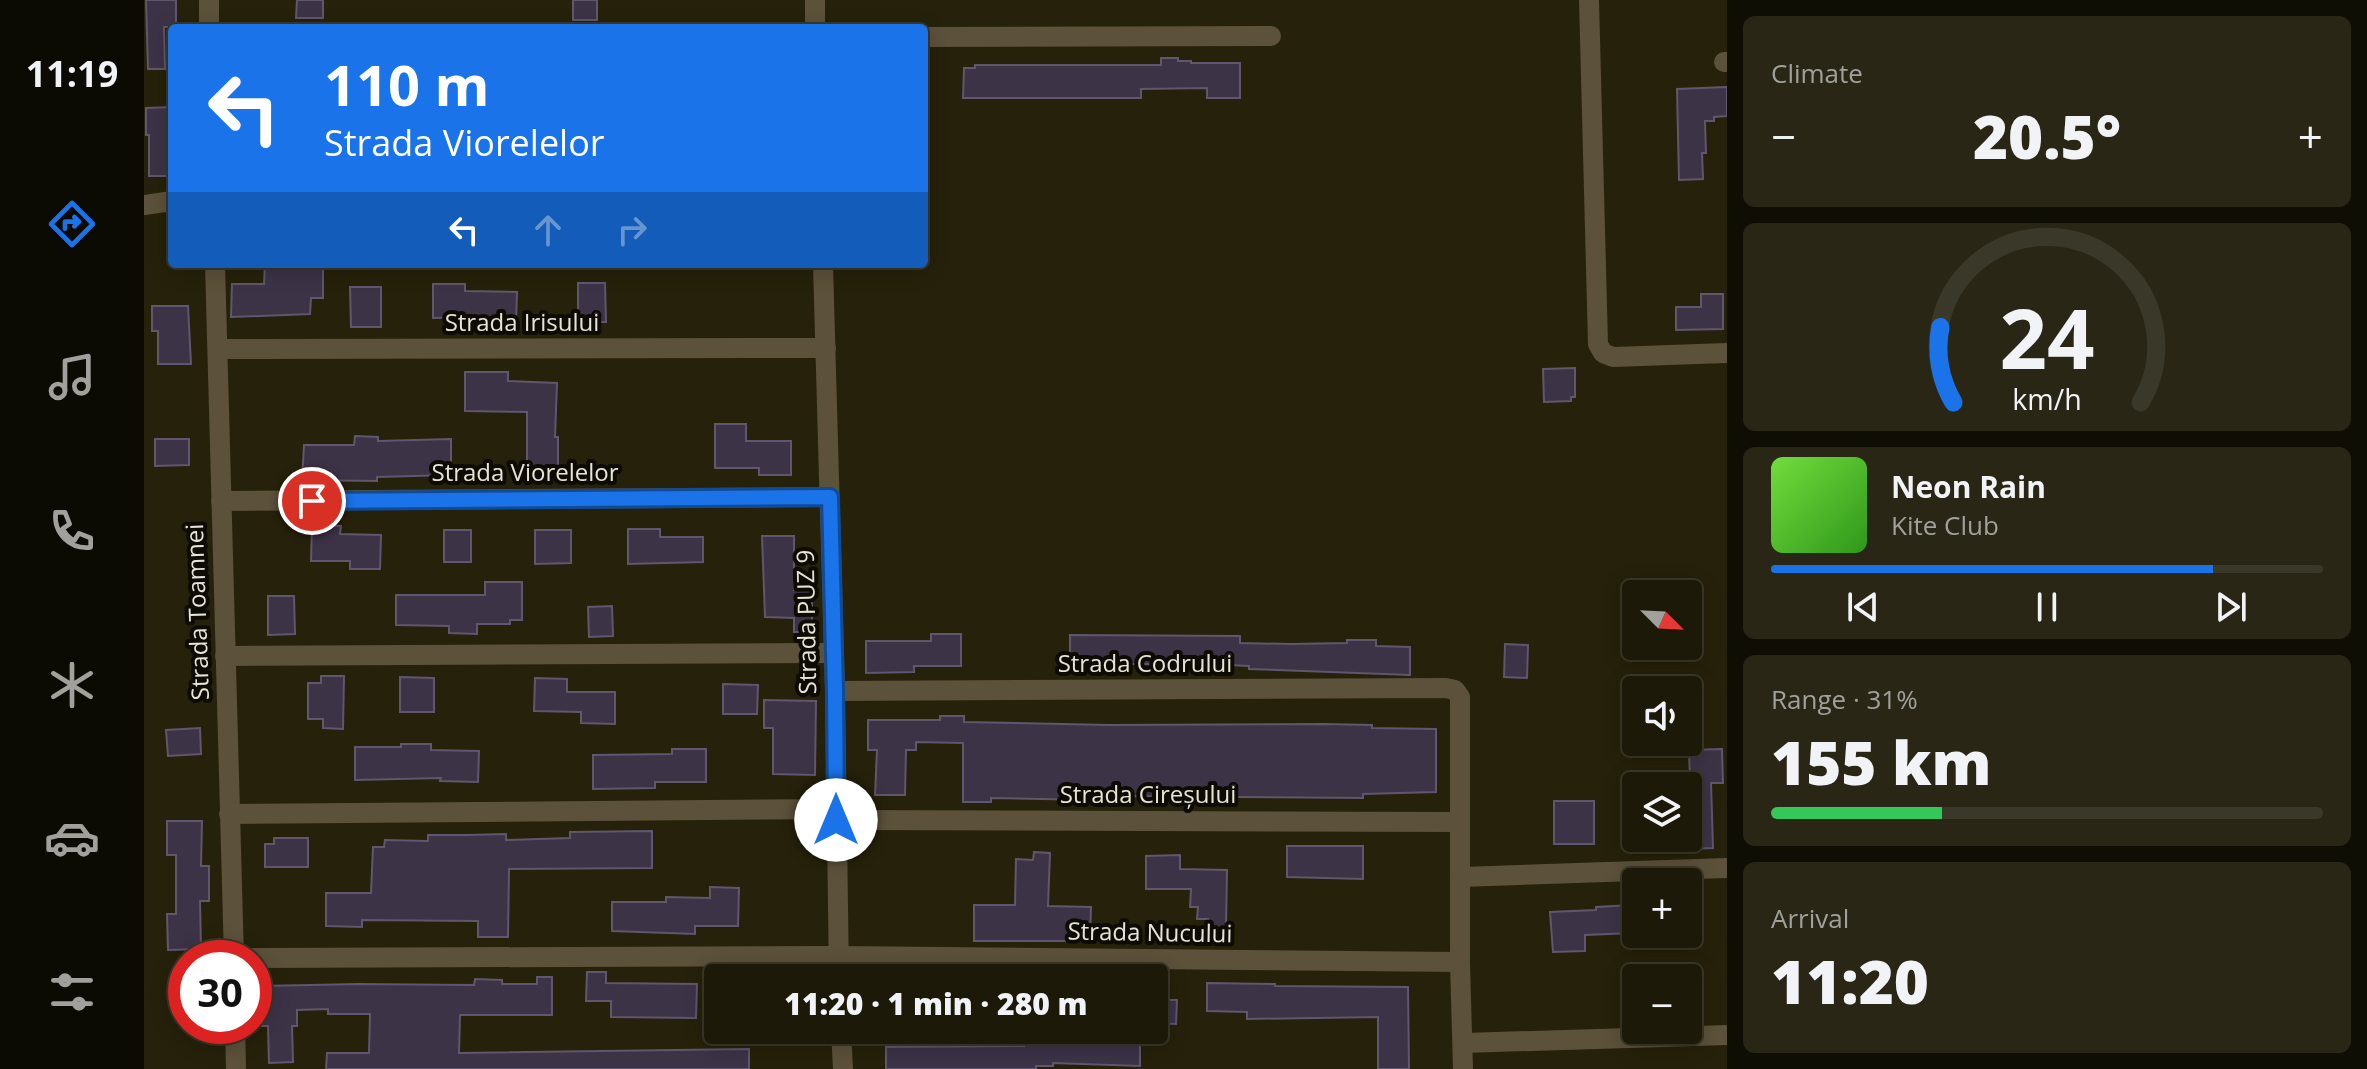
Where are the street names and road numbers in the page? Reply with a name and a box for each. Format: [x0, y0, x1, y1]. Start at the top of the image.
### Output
street label: Strada Irisului [445, 305, 599, 338]
street label: Strada Viorelelor [431, 455, 619, 488]
street label: Strada Toamnei [177, 523, 216, 701]
street label: Strada PUZ 9 [788, 549, 823, 695]
street label: Strada Codrului [1058, 646, 1232, 679]
street label: Strada Cireșului [1060, 777, 1236, 810]
street label: Strada Nucului [1067, 914, 1233, 949]

